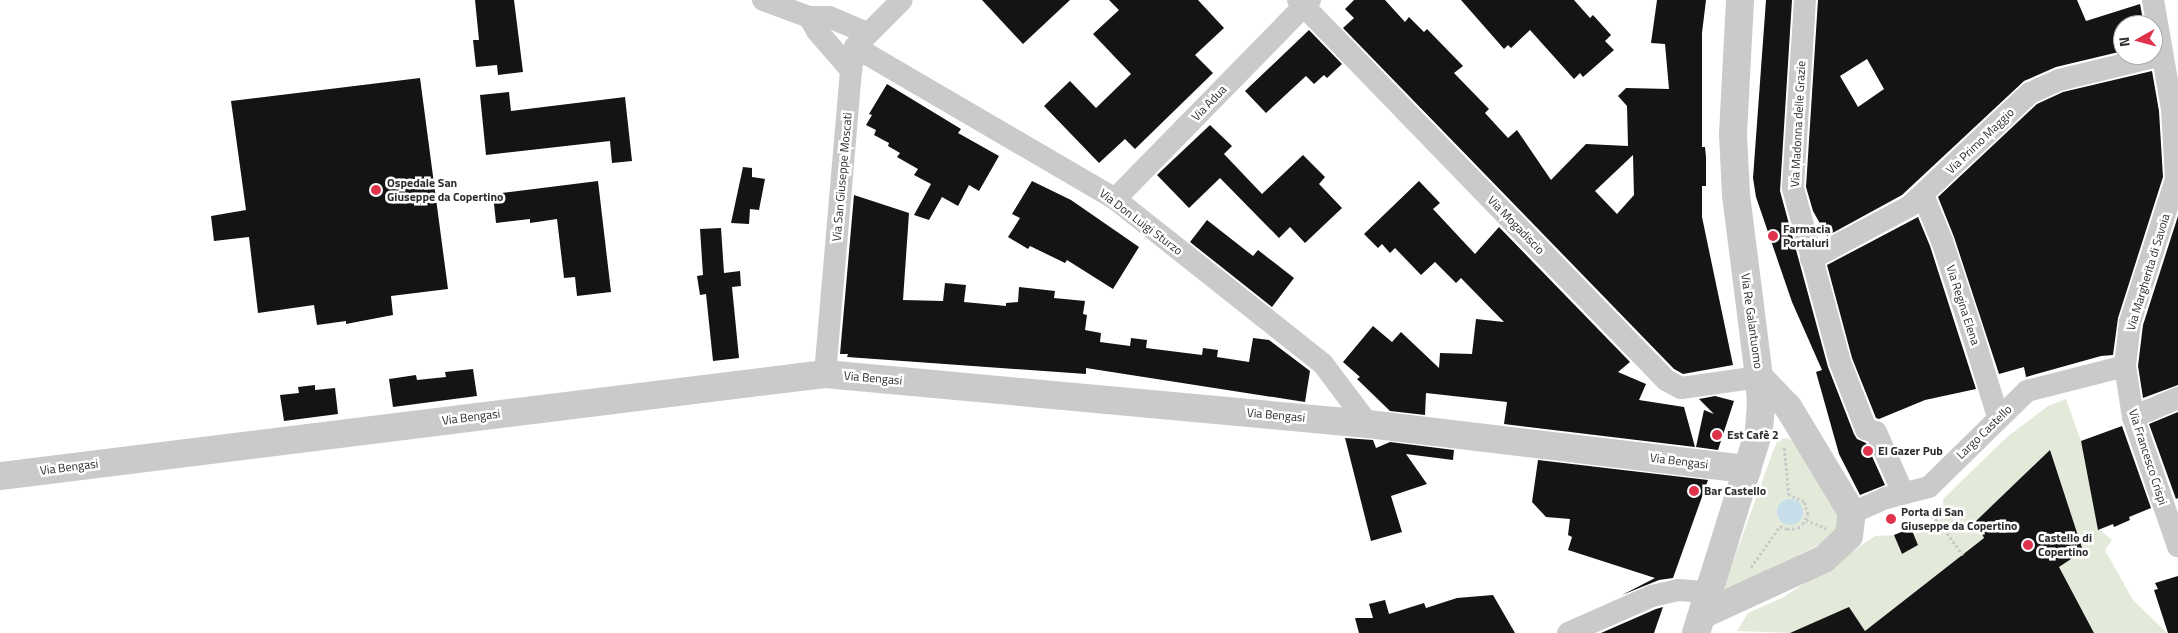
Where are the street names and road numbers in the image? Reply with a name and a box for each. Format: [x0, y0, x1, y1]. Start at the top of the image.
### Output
street label: Via Madonna delle Grazie [1787, 60, 1809, 188]
street label: Via Adua [1189, 82, 1229, 124]
street label: Via Primo Maggio [1943, 105, 2017, 177]
street label: Via San Giuseppe Moscati [829, 112, 855, 242]
street label: Via Don Luigi Sturzo [1097, 186, 1185, 258]
street label: Via Mogadiscio [1485, 193, 1547, 257]
street label: Via Margherita di Savoia [2123, 212, 2173, 332]
street label: Via Regina Elena [1943, 263, 1983, 347]
street label: Via Re Galantuomo [1738, 272, 1766, 370]
street label: Via Bengasi [843, 368, 903, 388]
street label: Largo Castello [1953, 402, 2015, 462]
street label: Via Bengasi [1246, 405, 1306, 425]
street label: Via Bengasi [441, 406, 501, 428]
street label: Via Francesco Crispi [2126, 407, 2170, 507]
street label: Via Bengasi [1649, 450, 1709, 472]
street label: Via Bengasi [39, 456, 99, 478]

